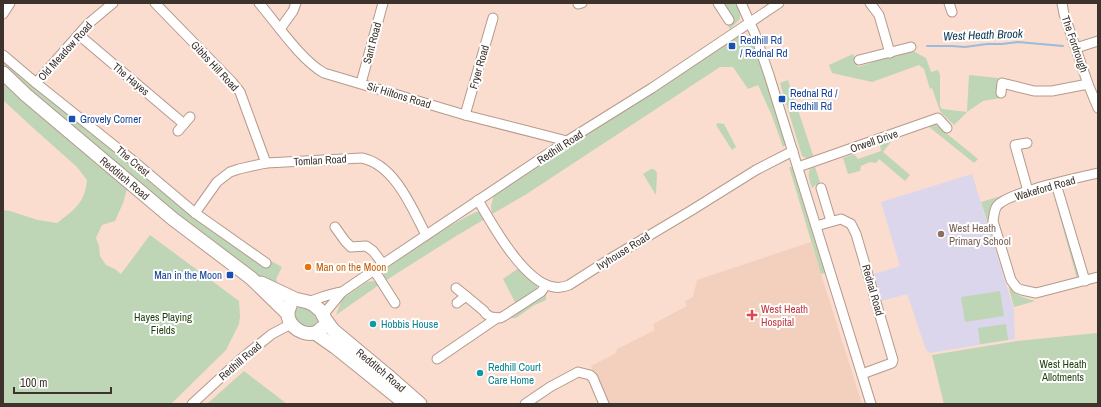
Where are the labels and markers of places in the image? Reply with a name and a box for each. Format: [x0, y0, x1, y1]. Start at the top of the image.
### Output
place label: Redhill Rd / Rednal Rd [740, 33, 788, 60]
marker: Redhill Rd / Rednal Rd [727, 41, 737, 51]
place label: Rednal Rd / Redhill Rd [790, 86, 838, 113]
marker: Rednal Rd / Redhill Rd [777, 94, 787, 104]
place label: Grovely Corner [80, 112, 141, 126]
marker: Grovely Corner [67, 114, 77, 124]
place label: West Heath Primary School [949, 221, 1011, 248]
marker: West Heath Primary School [936, 229, 946, 239]
place label: Man on the Moon [316, 260, 386, 274]
marker: Man on the Moon [303, 262, 313, 272]
place label: Man in the Moon [154, 268, 222, 282]
marker: Man in the Moon [225, 270, 235, 280]
place label: West Heath Hospital [761, 302, 808, 329]
marker: West Heath Hospital [746, 309, 758, 321]
place label: Hobbis House [381, 317, 438, 331]
marker: Hobbis House [368, 319, 378, 329]
place label: Redhill Court Care Home [488, 360, 541, 387]
marker: Redhill Court Care Home [475, 368, 485, 378]

